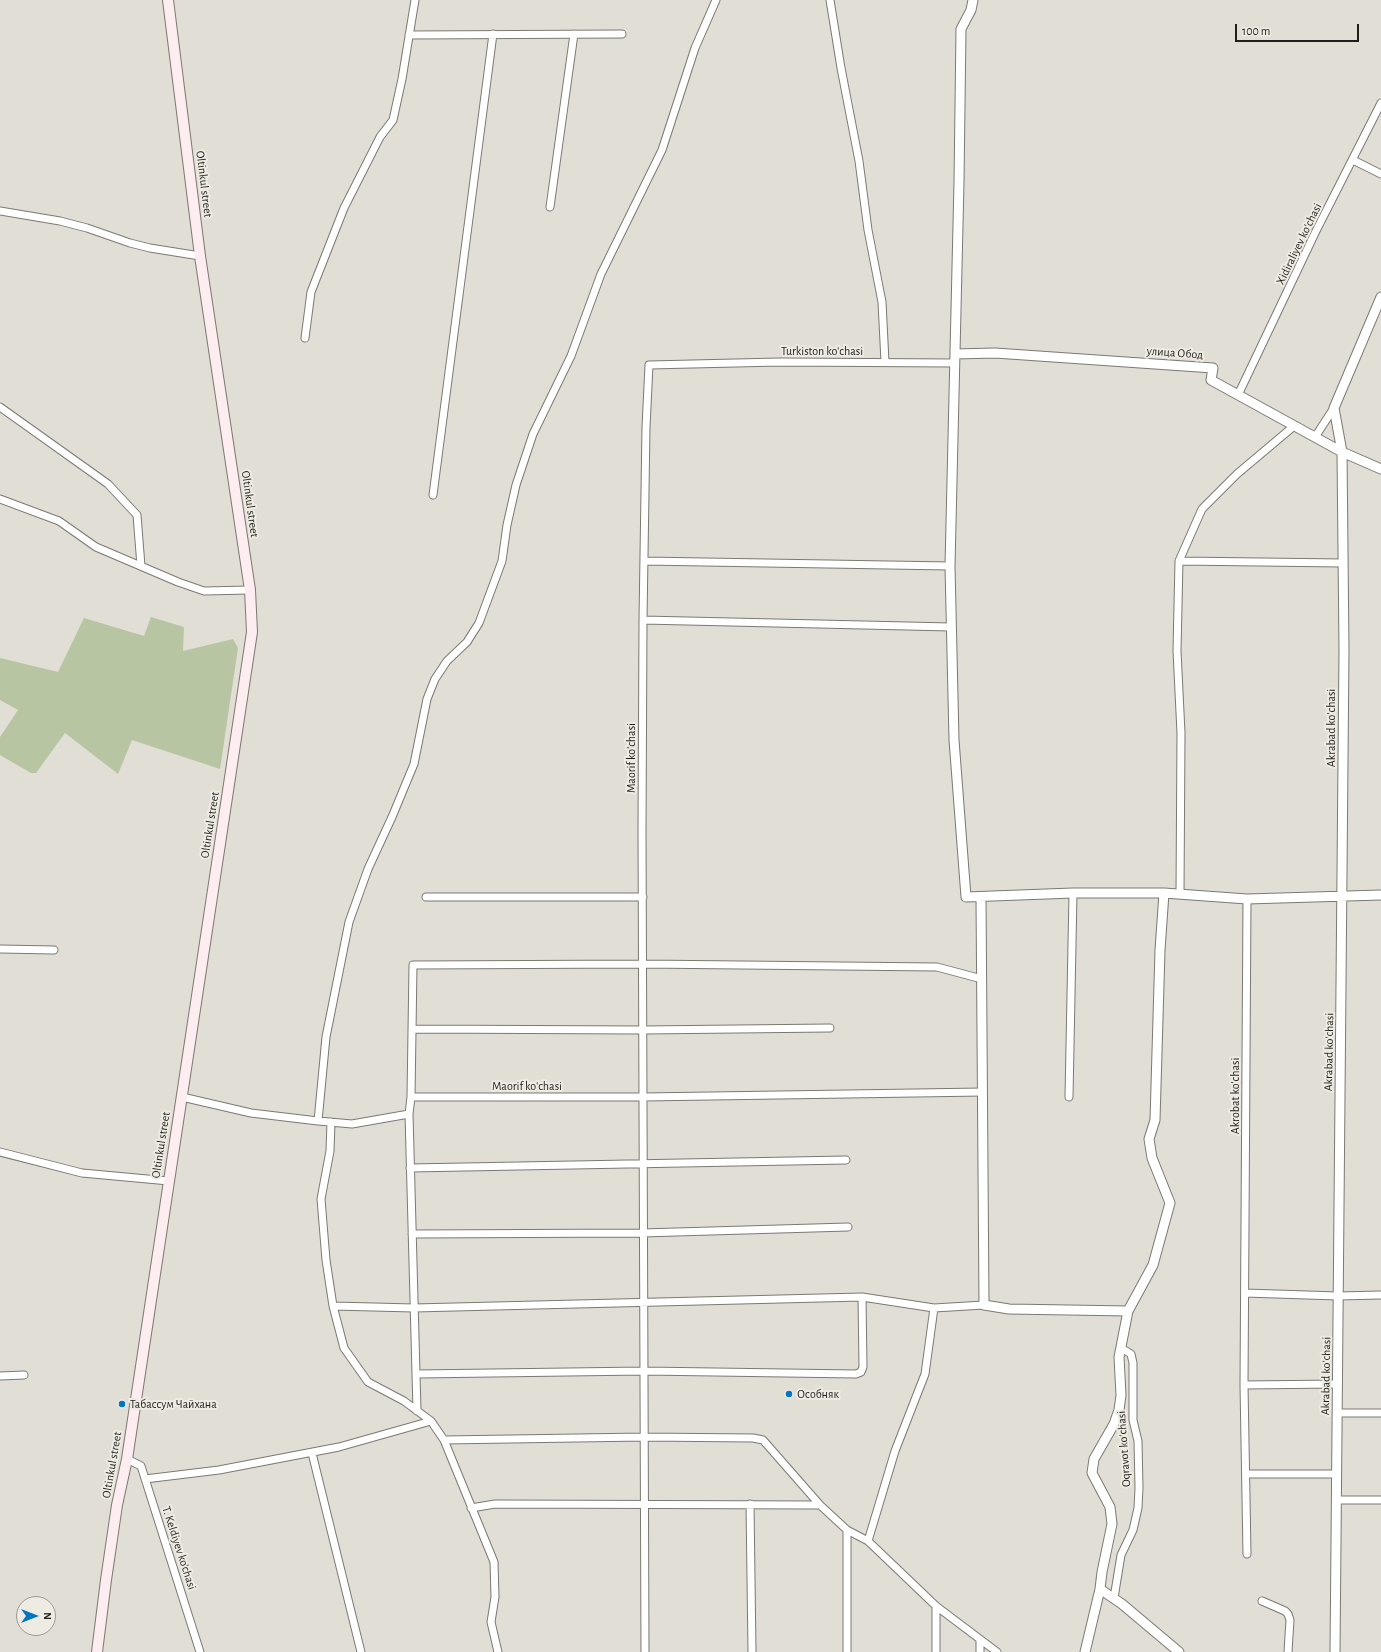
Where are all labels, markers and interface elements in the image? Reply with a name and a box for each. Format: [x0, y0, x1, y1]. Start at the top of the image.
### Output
scale bar [1237, 16, 1361, 42]
text: 100 m [1242, 25, 1270, 37]
street label: Oltinkul street [193, 150, 215, 218]
street label: Xidiraliyev koʻchasi [1273, 201, 1325, 287]
street label: Turkiston koʻchasi [781, 344, 863, 358]
street label: улица Обод [1146, 344, 1204, 362]
street label: Oltinkul street [238, 470, 262, 538]
street label: Akrabad koʻchasi [1324, 689, 1338, 767]
street label: Maorif koʻchasi [624, 723, 638, 793]
street label: Oltinkul street [198, 791, 222, 859]
street label: Akrabad koʻchasi [1321, 1013, 1337, 1091]
street label: Akrobat koʻchasi [1228, 1058, 1242, 1134]
street label: Maorif koʻchasi [492, 1079, 562, 1093]
street label: Oltinkul street [149, 1111, 173, 1179]
street label: Akrabad koʻchasi [1318, 1337, 1334, 1415]
place label: Особняк [797, 1387, 839, 1401]
marker: Особняк [784, 1389, 794, 1399]
place label: Табассум Чайхана [130, 1397, 217, 1411]
marker: Табассум Чайхана [117, 1399, 127, 1409]
street label: Oqravot koʻchasi [1114, 1410, 1134, 1488]
street label: Oltinkul street [99, 1431, 125, 1499]
street label: T. Keldiyev ko'chasi [159, 1504, 199, 1592]
north arrow [16, 1596, 56, 1636]
text: N [42, 1612, 53, 1620]

